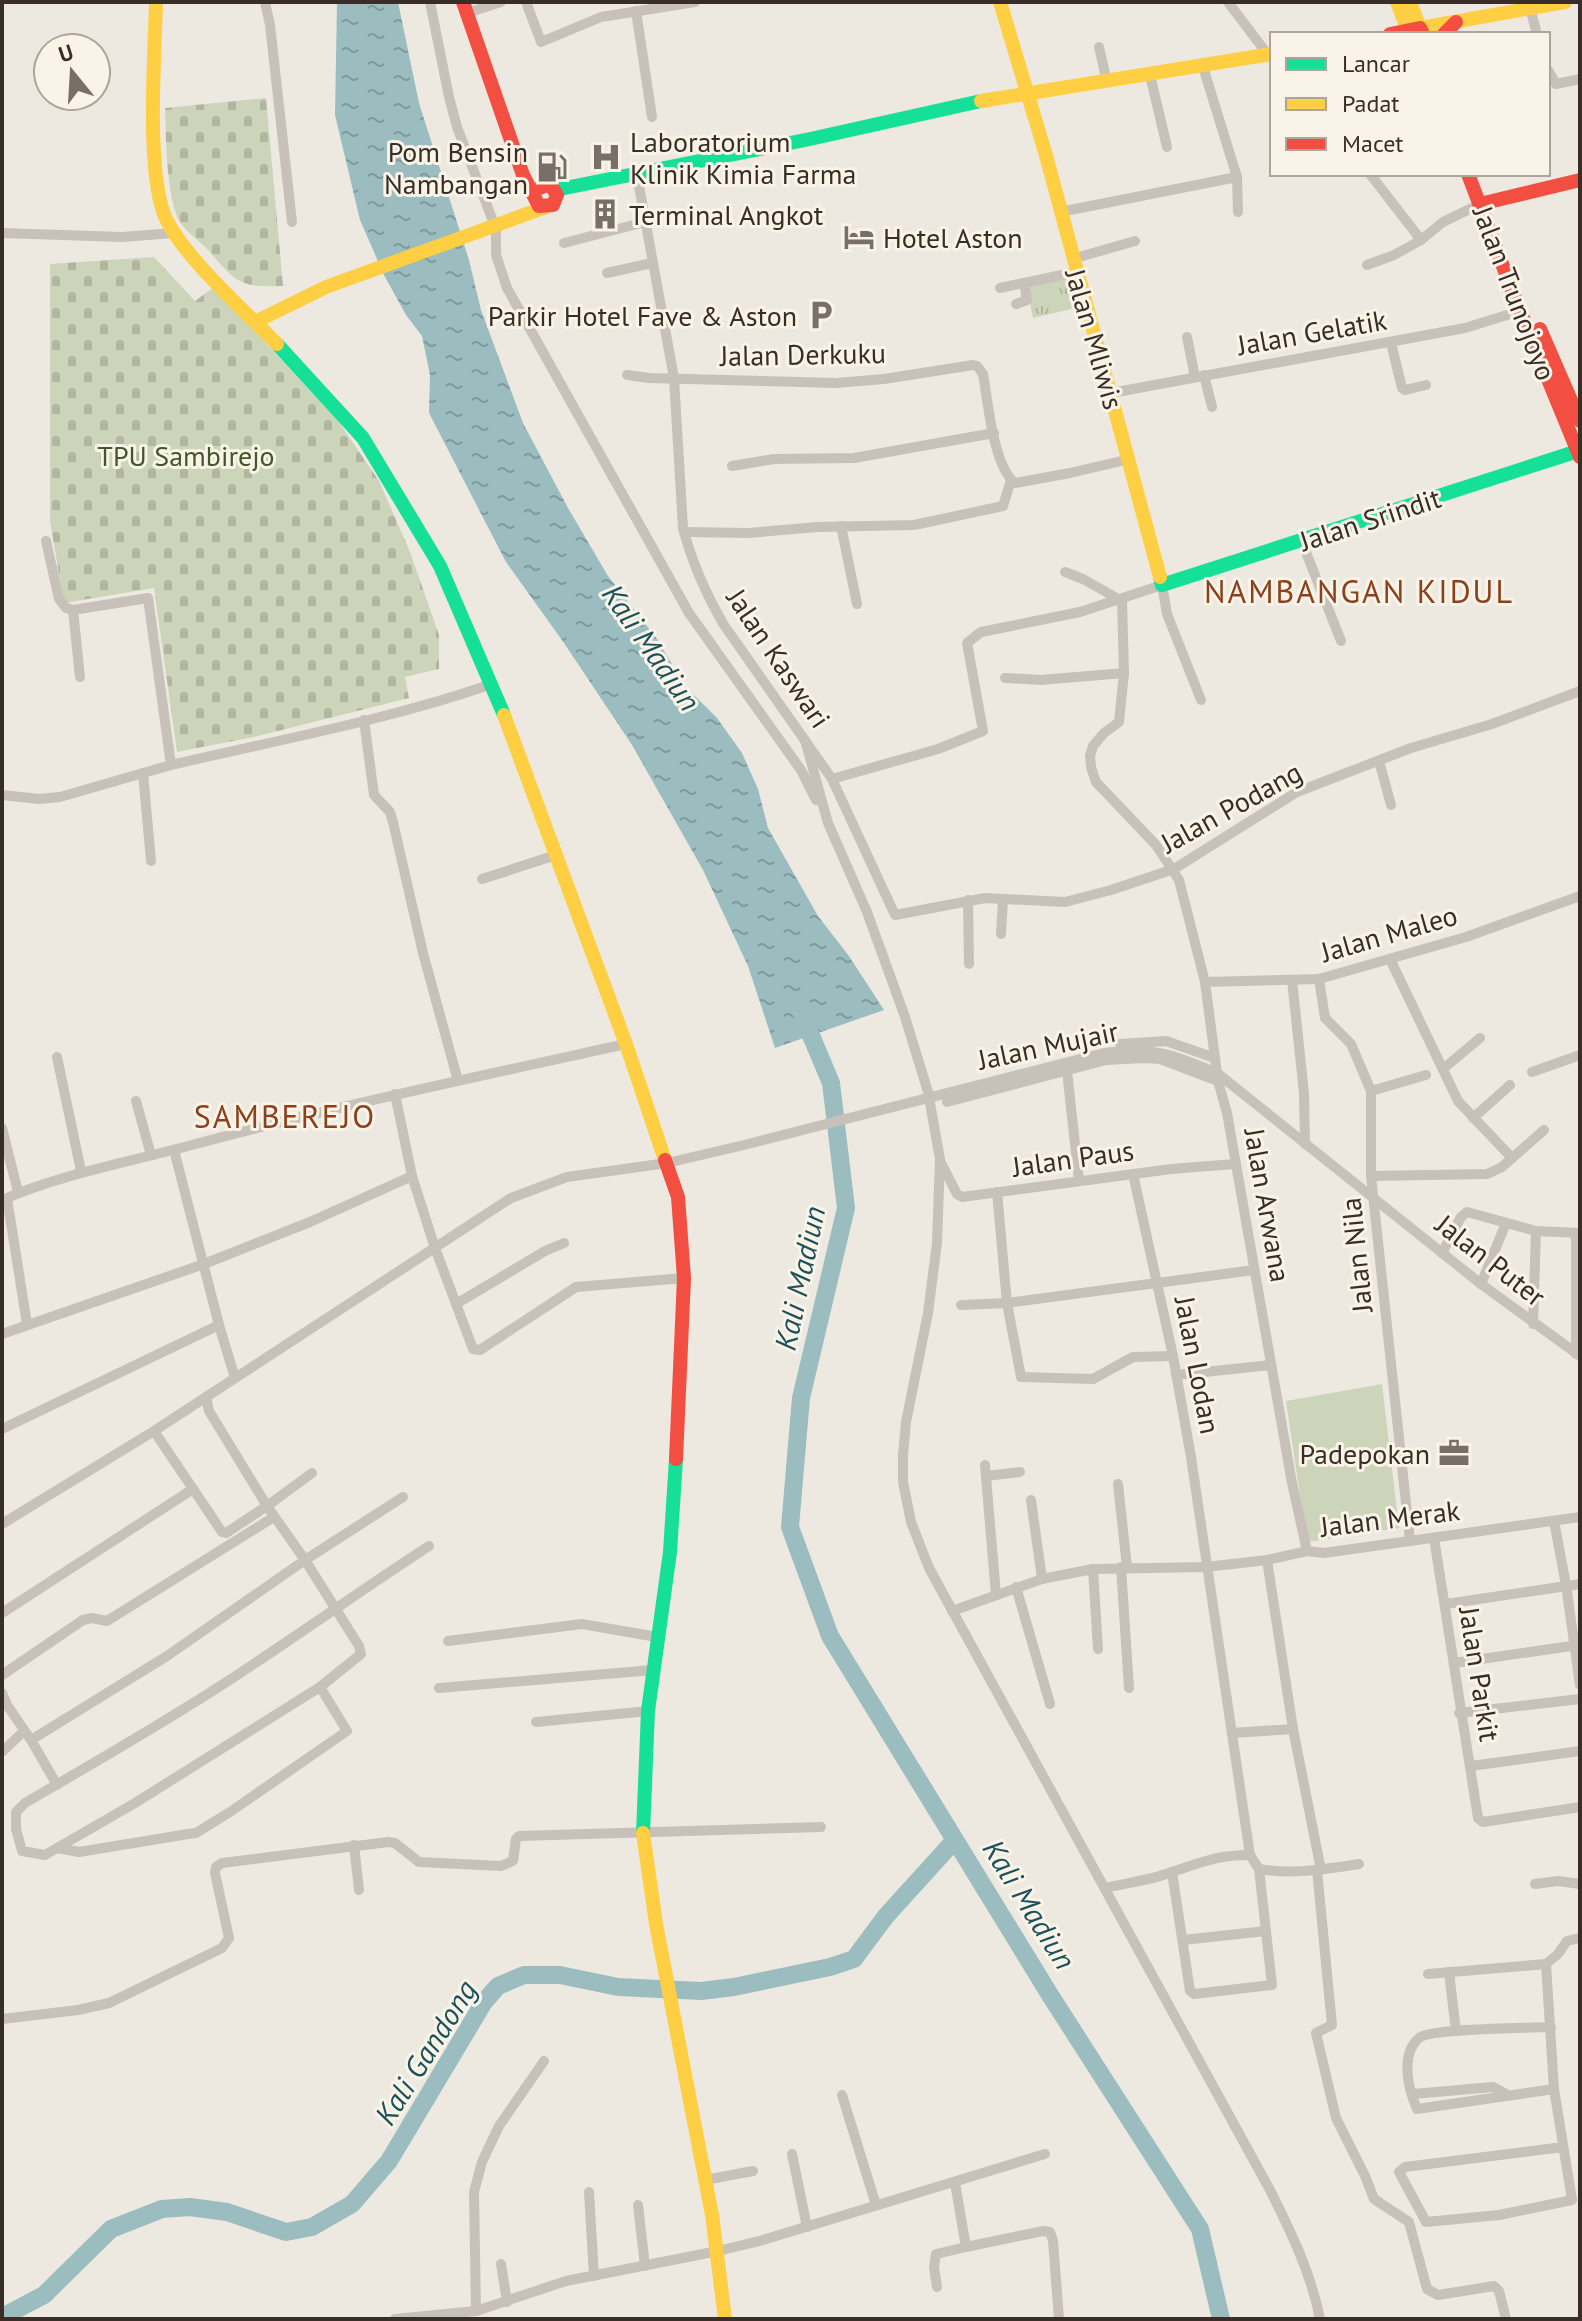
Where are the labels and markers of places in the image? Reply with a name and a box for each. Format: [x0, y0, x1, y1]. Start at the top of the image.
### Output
place label: Laboratorium Klinik Kimia Farma [630, 123, 856, 192]
place label: Pom Bensin Nambangan [384, 133, 528, 202]
hospital icon: Laboratorium Klinik Kimia Farma [589, 140, 623, 174]
fuel station icon: Pom Bensin Nambangan [535, 150, 569, 184]
place label: Terminal Angkot [629, 196, 824, 233]
building icon: Terminal Angkot [588, 197, 622, 231]
place label: Hotel Aston [883, 219, 1023, 256]
hotel icon: Hotel Aston [842, 220, 876, 254]
place label: Parkir Hotel Fave & Aston [488, 297, 797, 334]
parking icon: Parkir Hotel Fave & Aston [804, 298, 838, 332]
place label: Padepokan [1299, 1435, 1430, 1472]
office icon: Padepokan [1437, 1436, 1471, 1470]

